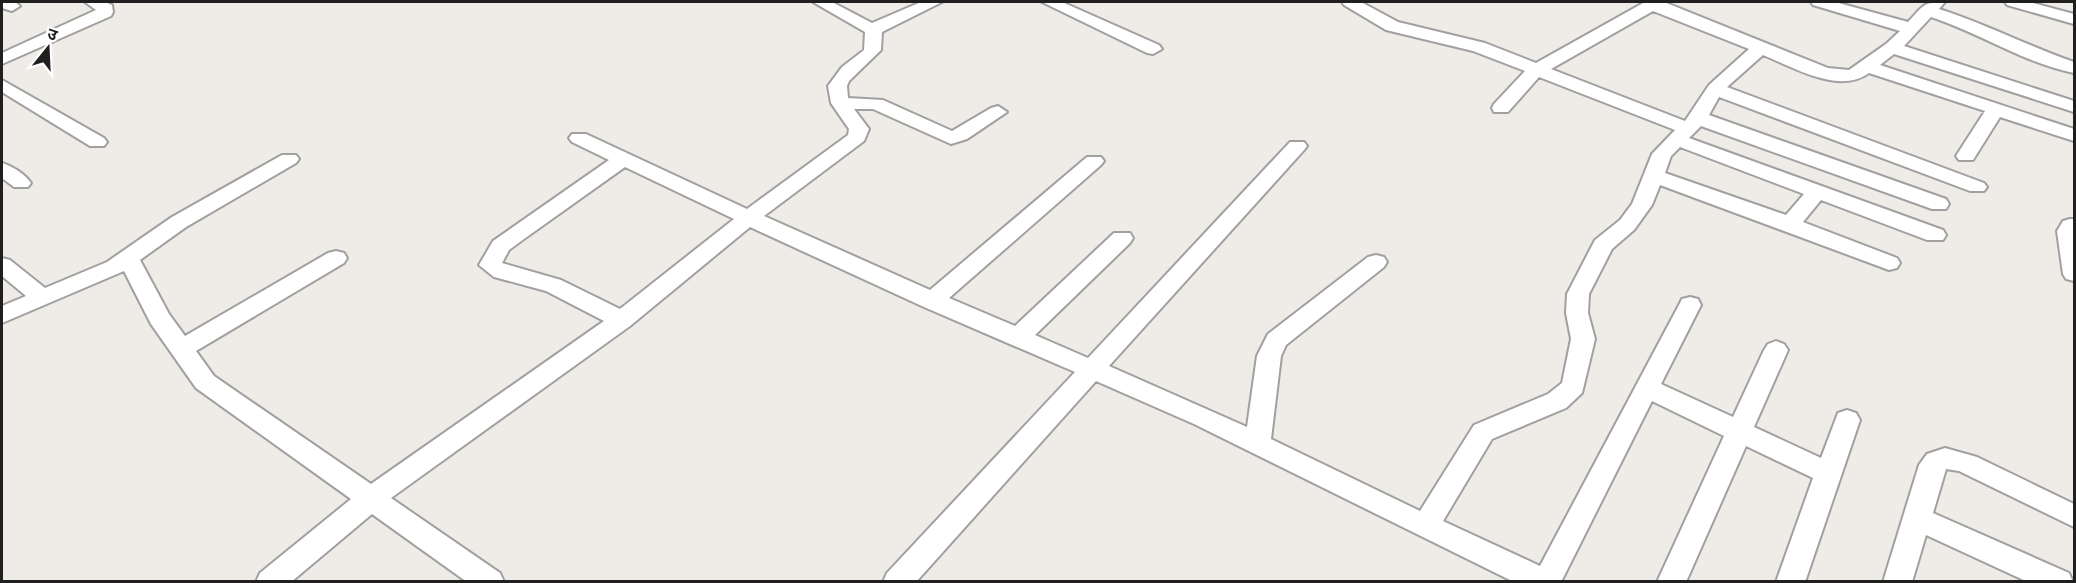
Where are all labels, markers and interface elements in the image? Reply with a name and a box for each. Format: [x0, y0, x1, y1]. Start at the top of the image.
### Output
north arrow [18, 18, 78, 78]
text: उ [45, 23, 61, 45]

